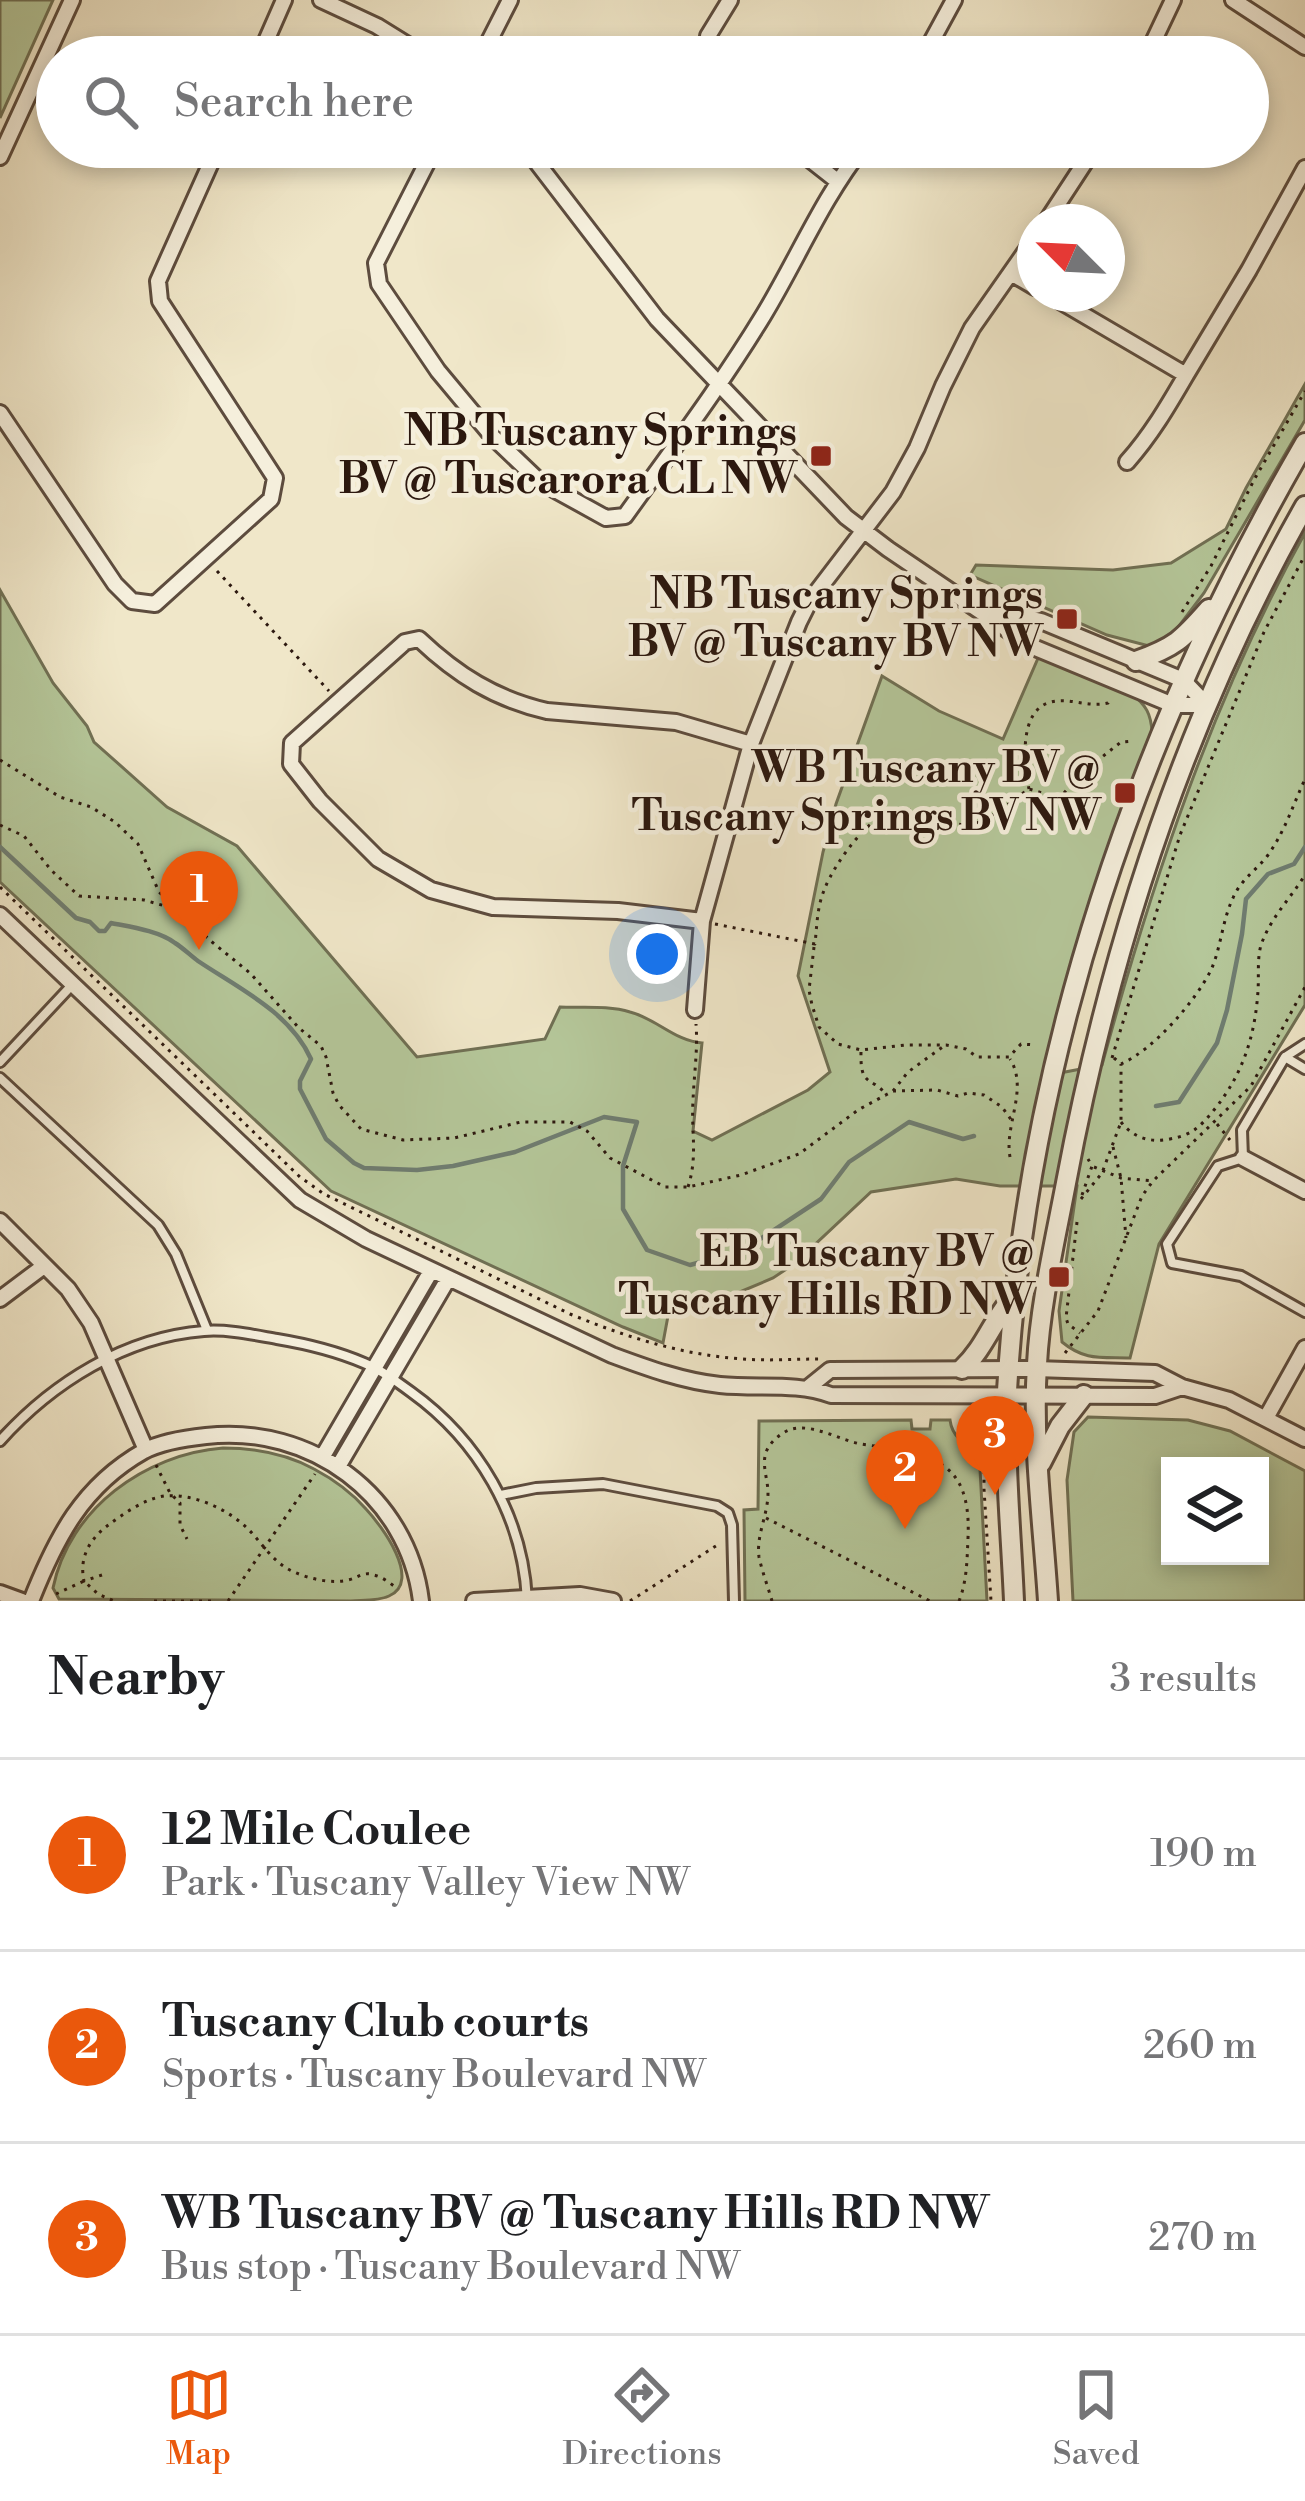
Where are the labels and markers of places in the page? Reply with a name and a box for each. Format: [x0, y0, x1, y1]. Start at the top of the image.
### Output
place label: NB Tuscany Springs BV @ Tuscarora CL NW [339, 406, 798, 507]
marker: NB Tuscany Springs BV @ Tuscarora CL NW [808, 443, 834, 469]
place label: NB Tuscany Springs BV @ Tuscany BV NW [628, 569, 1044, 670]
marker: NB Tuscany Springs BV @ Tuscany BV NW [1054, 606, 1080, 632]
place label: WB Tuscany BV @ Tuscany Springs BV NW [632, 743, 1102, 844]
marker: WB Tuscany BV @ Tuscany Springs BV NW [1112, 780, 1138, 806]
pin: 1 [160, 851, 238, 950]
place label: EB Tuscany BV @ Tuscany Hills RD NW [619, 1227, 1036, 1328]
marker: EB Tuscany BV @ Tuscany Hills RD NW [1046, 1264, 1072, 1290]
pin: 3 [956, 1396, 1034, 1495]
pin: 2 [866, 1430, 944, 1529]

